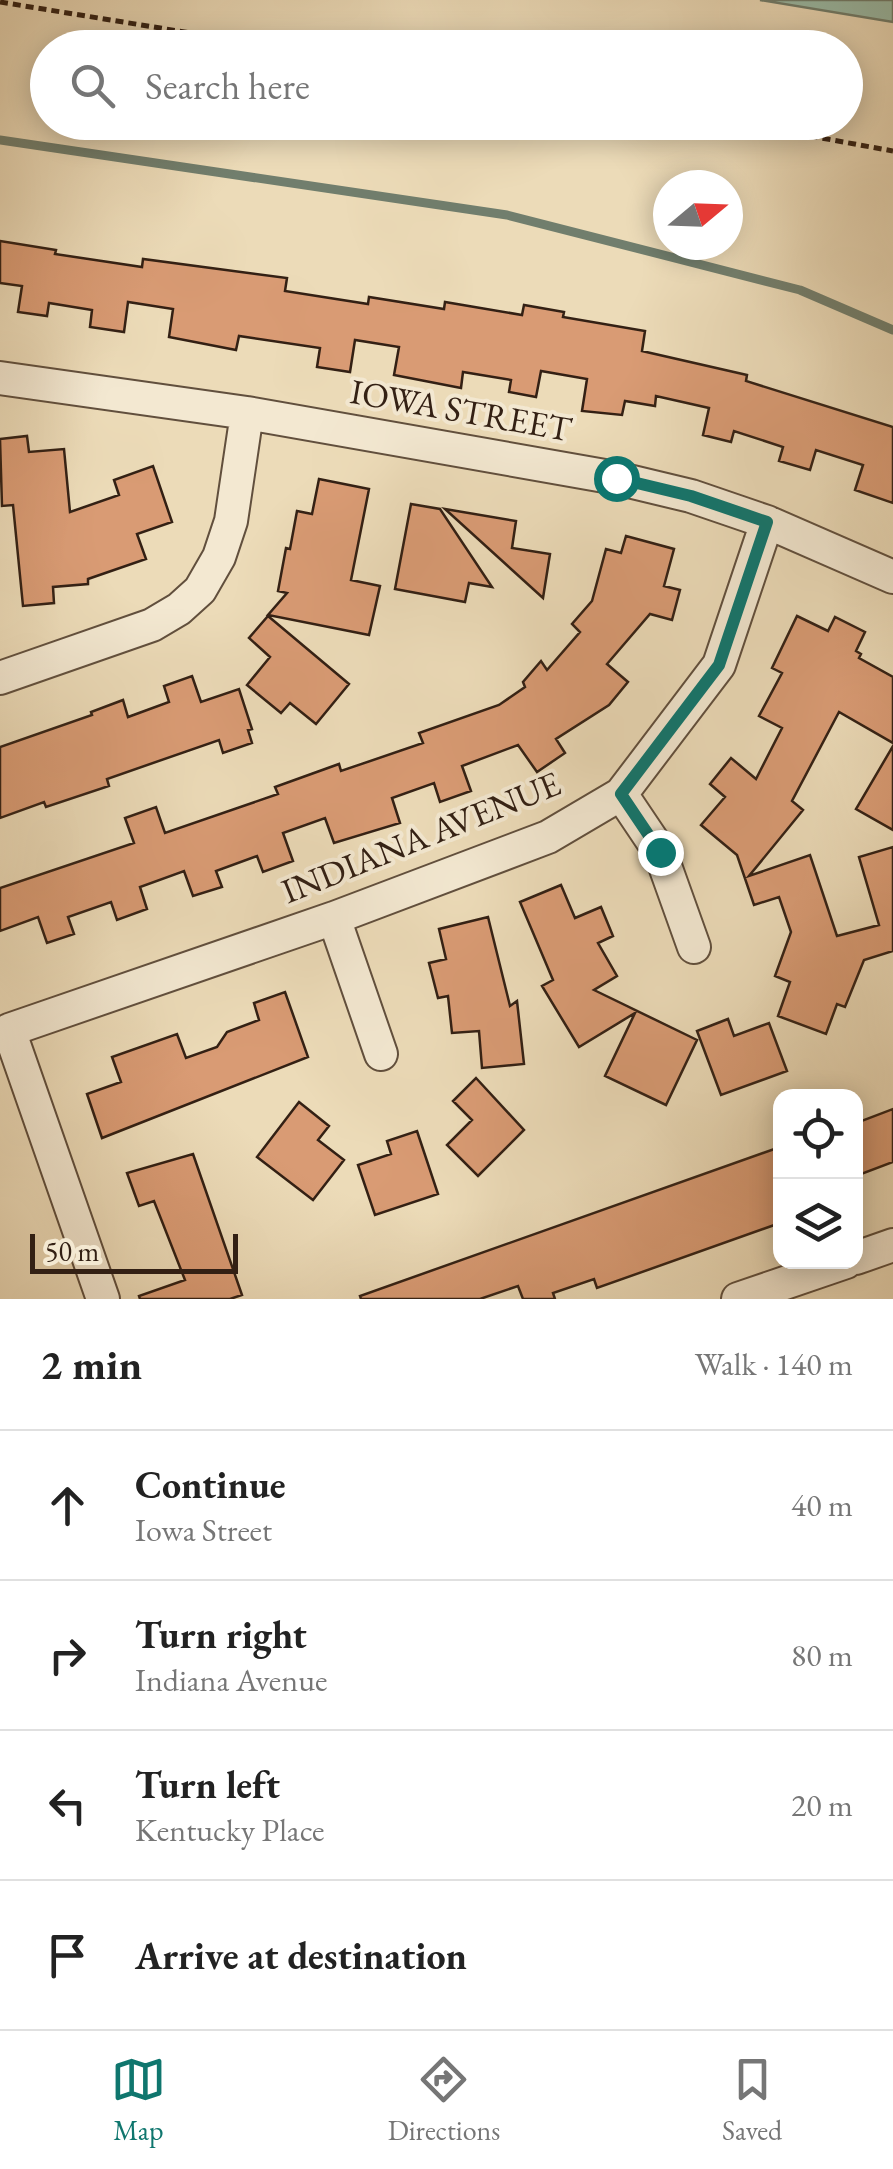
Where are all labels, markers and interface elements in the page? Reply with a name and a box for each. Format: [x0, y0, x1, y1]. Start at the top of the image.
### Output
search box [30, 30, 863, 140]
icon: search [65, 58, 120, 113]
text: Search here [145, 61, 310, 110]
north arrow [653, 170, 743, 260]
street label: IOWA STREET [347, 368, 576, 451]
route start [594, 456, 640, 502]
street label: INDIANA AVENUE [275, 760, 567, 913]
route end [638, 830, 684, 876]
map controls [773, 1089, 863, 1269]
button: locate [773, 1089, 863, 1179]
button: layers [773, 1179, 863, 1269]
scale bar [30, 1229, 238, 1274]
text: 50 m [45, 1233, 99, 1269]
text: 2 min [40, 1337, 142, 1392]
text: Walk · 140 m [695, 1343, 853, 1385]
text: Continue [135, 1460, 286, 1509]
icon: ahead [40, 1478, 95, 1533]
text: 40 m [791, 1484, 853, 1526]
text: Iowa Street [135, 1509, 272, 1551]
text: Turn right [135, 1610, 307, 1659]
icon: right [40, 1628, 95, 1683]
text: 80 m [791, 1634, 853, 1676]
text: Indiana Avenue [135, 1659, 327, 1701]
text: Turn left [135, 1760, 280, 1809]
icon: left [40, 1778, 95, 1833]
text: 20 m [791, 1784, 853, 1826]
text: Kentucky Place [135, 1809, 325, 1851]
icon: arrive [40, 1928, 95, 1983]
text: Arrive at destination [135, 1931, 467, 1980]
tab: Map [111, 2052, 166, 2148]
tab: Directions [388, 2052, 500, 2148]
tab: Saved [722, 2052, 782, 2148]

